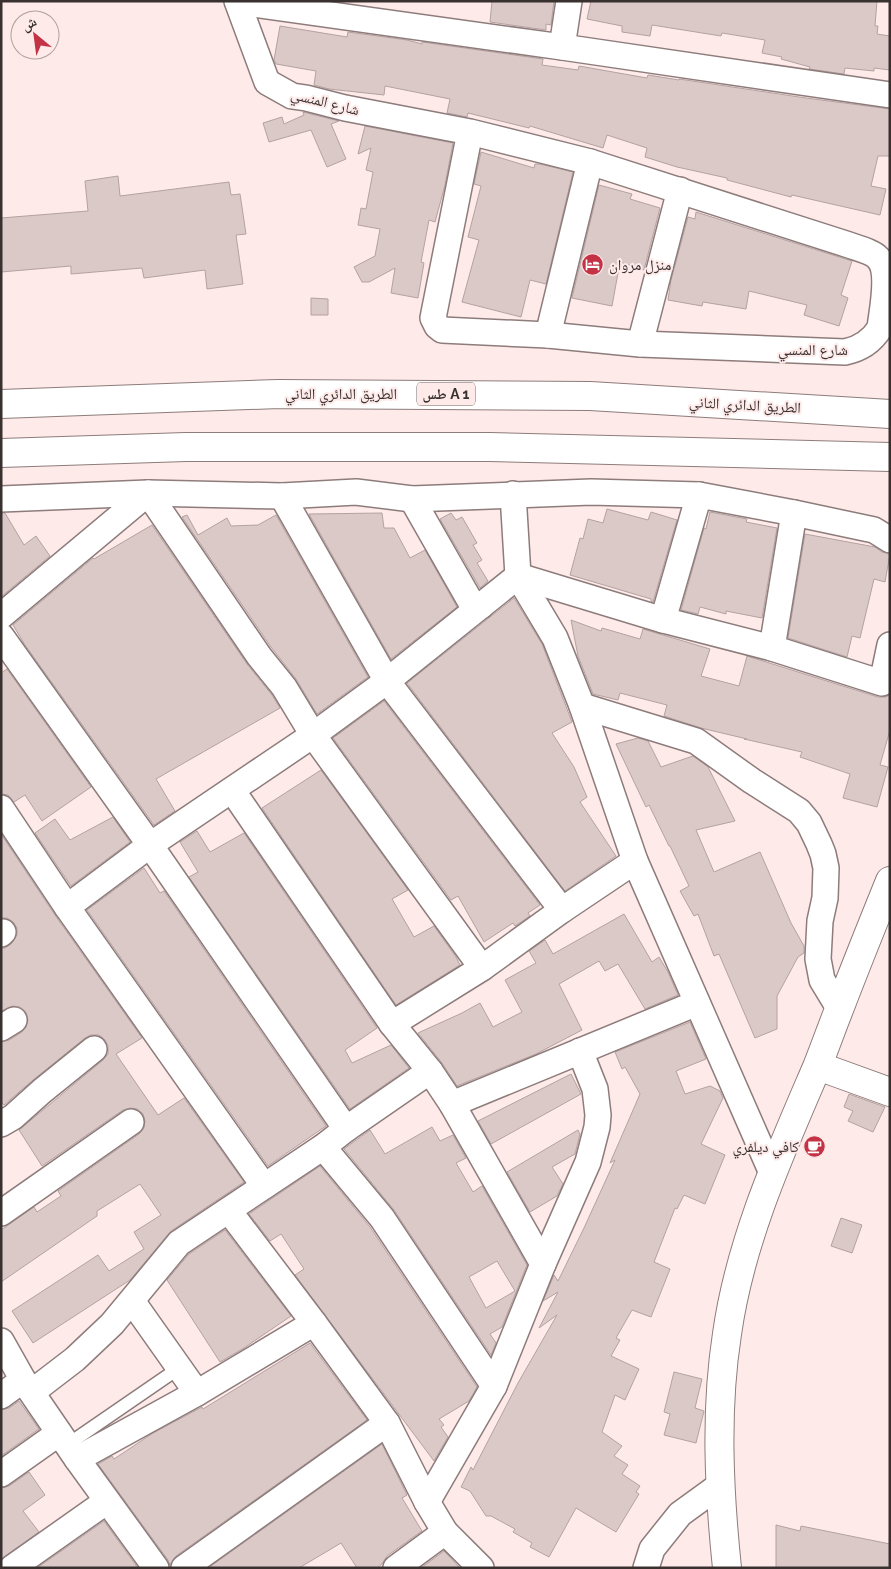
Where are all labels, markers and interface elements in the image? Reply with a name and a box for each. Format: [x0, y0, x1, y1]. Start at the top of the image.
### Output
north arrow [10, 10, 60, 60]
text: ش [18, 13, 40, 35]
street label: شارع المنسي [288, 85, 361, 122]
hotel icon: منزل مروان [581, 253, 605, 277]
place label: منزل مروان [609, 256, 671, 275]
street label: شارع المنسي [778, 341, 848, 362]
road number: طس A 1 [417, 382, 475, 406]
street label: الطريق الدائري الثاني [285, 385, 397, 406]
street label: الطريق الدائري الثاني [688, 393, 801, 420]
cafe icon: كافي ديلفري [803, 1135, 827, 1159]
place label: كافي ديلفري [732, 1138, 799, 1159]

